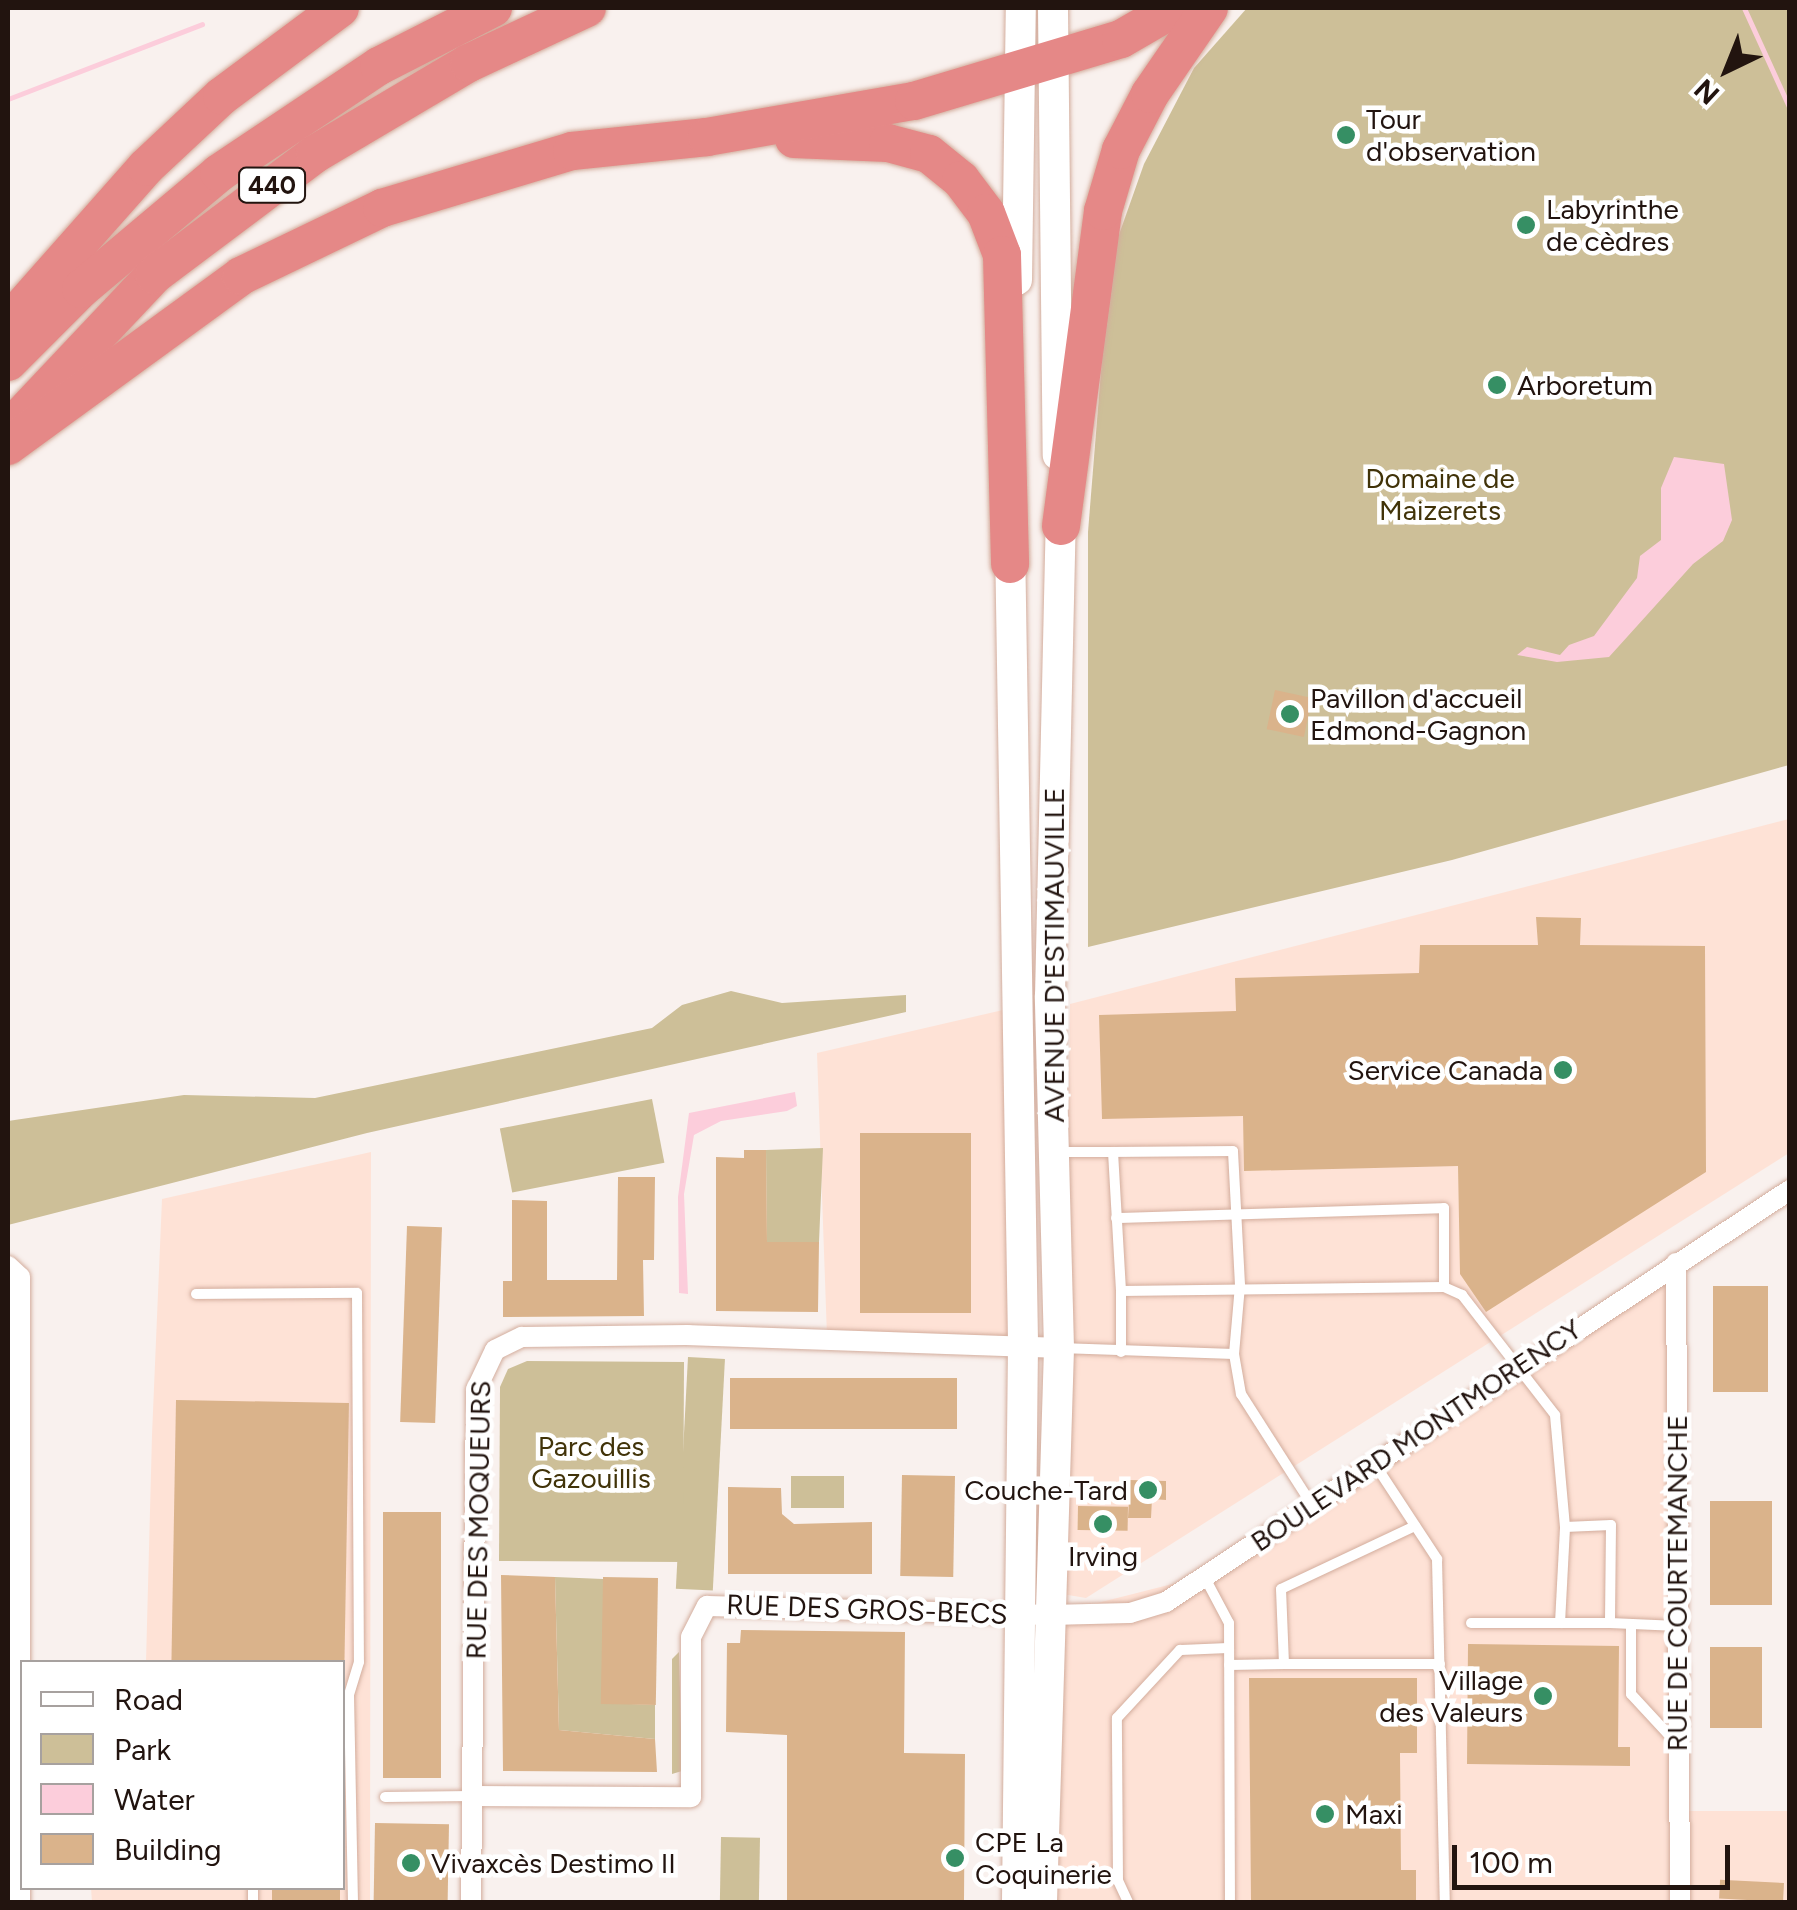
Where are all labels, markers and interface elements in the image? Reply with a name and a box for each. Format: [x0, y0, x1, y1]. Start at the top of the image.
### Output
north arrow [1677, 20, 1777, 120]
text: N [1687, 72, 1726, 112]
place label: Tour d'observation [1366, 102, 1536, 168]
marker: Tour d'observation [1335, 124, 1357, 146]
road number: 440 [237, 165, 307, 205]
place label: Labyrinthe de cèdres [1546, 192, 1679, 258]
marker: Labyrinthe de cèdres [1515, 214, 1537, 236]
place label: Arboretum [1517, 368, 1653, 402]
marker: Arboretum [1486, 374, 1508, 396]
park label: Domaine de Maizerets [1365, 461, 1515, 527]
place label: Pavillon d'accueil Edmond-Gagnon [1310, 681, 1526, 747]
marker: Pavillon d'accueil Edmond-Gagnon [1279, 703, 1301, 725]
street label: AVENUE D'ESTIMAUVILLE [1037, 787, 1071, 1123]
place label: Service Canada [1348, 1053, 1543, 1087]
marker: Service Canada [1552, 1059, 1574, 1081]
street label: BOULEVARD MONTMORENCY [1244, 1312, 1588, 1558]
street label: RUE DES MOQUEURS [459, 1380, 497, 1660]
street label: RUE DE COURTEMANCHE [1660, 1415, 1694, 1751]
park label: Parc des Gazouillis [531, 1429, 651, 1495]
place label: Couche-Tard [964, 1473, 1128, 1507]
marker: Couche-Tard [1137, 1479, 1159, 1501]
marker: Irving [1092, 1513, 1114, 1535]
place label: Irving [1068, 1539, 1138, 1573]
street label: RUE DES GROS-BECS [726, 1587, 1008, 1631]
legend [20, 1660, 345, 1890]
place label: Village des Valeurs [1379, 1663, 1523, 1729]
text: Road [114, 1681, 183, 1718]
marker: Village des Valeurs [1532, 1685, 1554, 1707]
text: Park [114, 1731, 171, 1768]
text: Water [114, 1781, 195, 1818]
place label: Maxi [1345, 1797, 1403, 1831]
marker: Maxi [1314, 1803, 1336, 1825]
place label: CPE La Coquinerie [975, 1825, 1112, 1891]
scale bar [1457, 1825, 1734, 1887]
text: Building [114, 1831, 222, 1868]
text: 100 m [1469, 1844, 1553, 1881]
place label: Vivaxcès Destimo II [431, 1846, 676, 1880]
marker: CPE La Coquinerie [944, 1847, 966, 1869]
marker: Vivaxcès Destimo II [400, 1852, 422, 1874]

